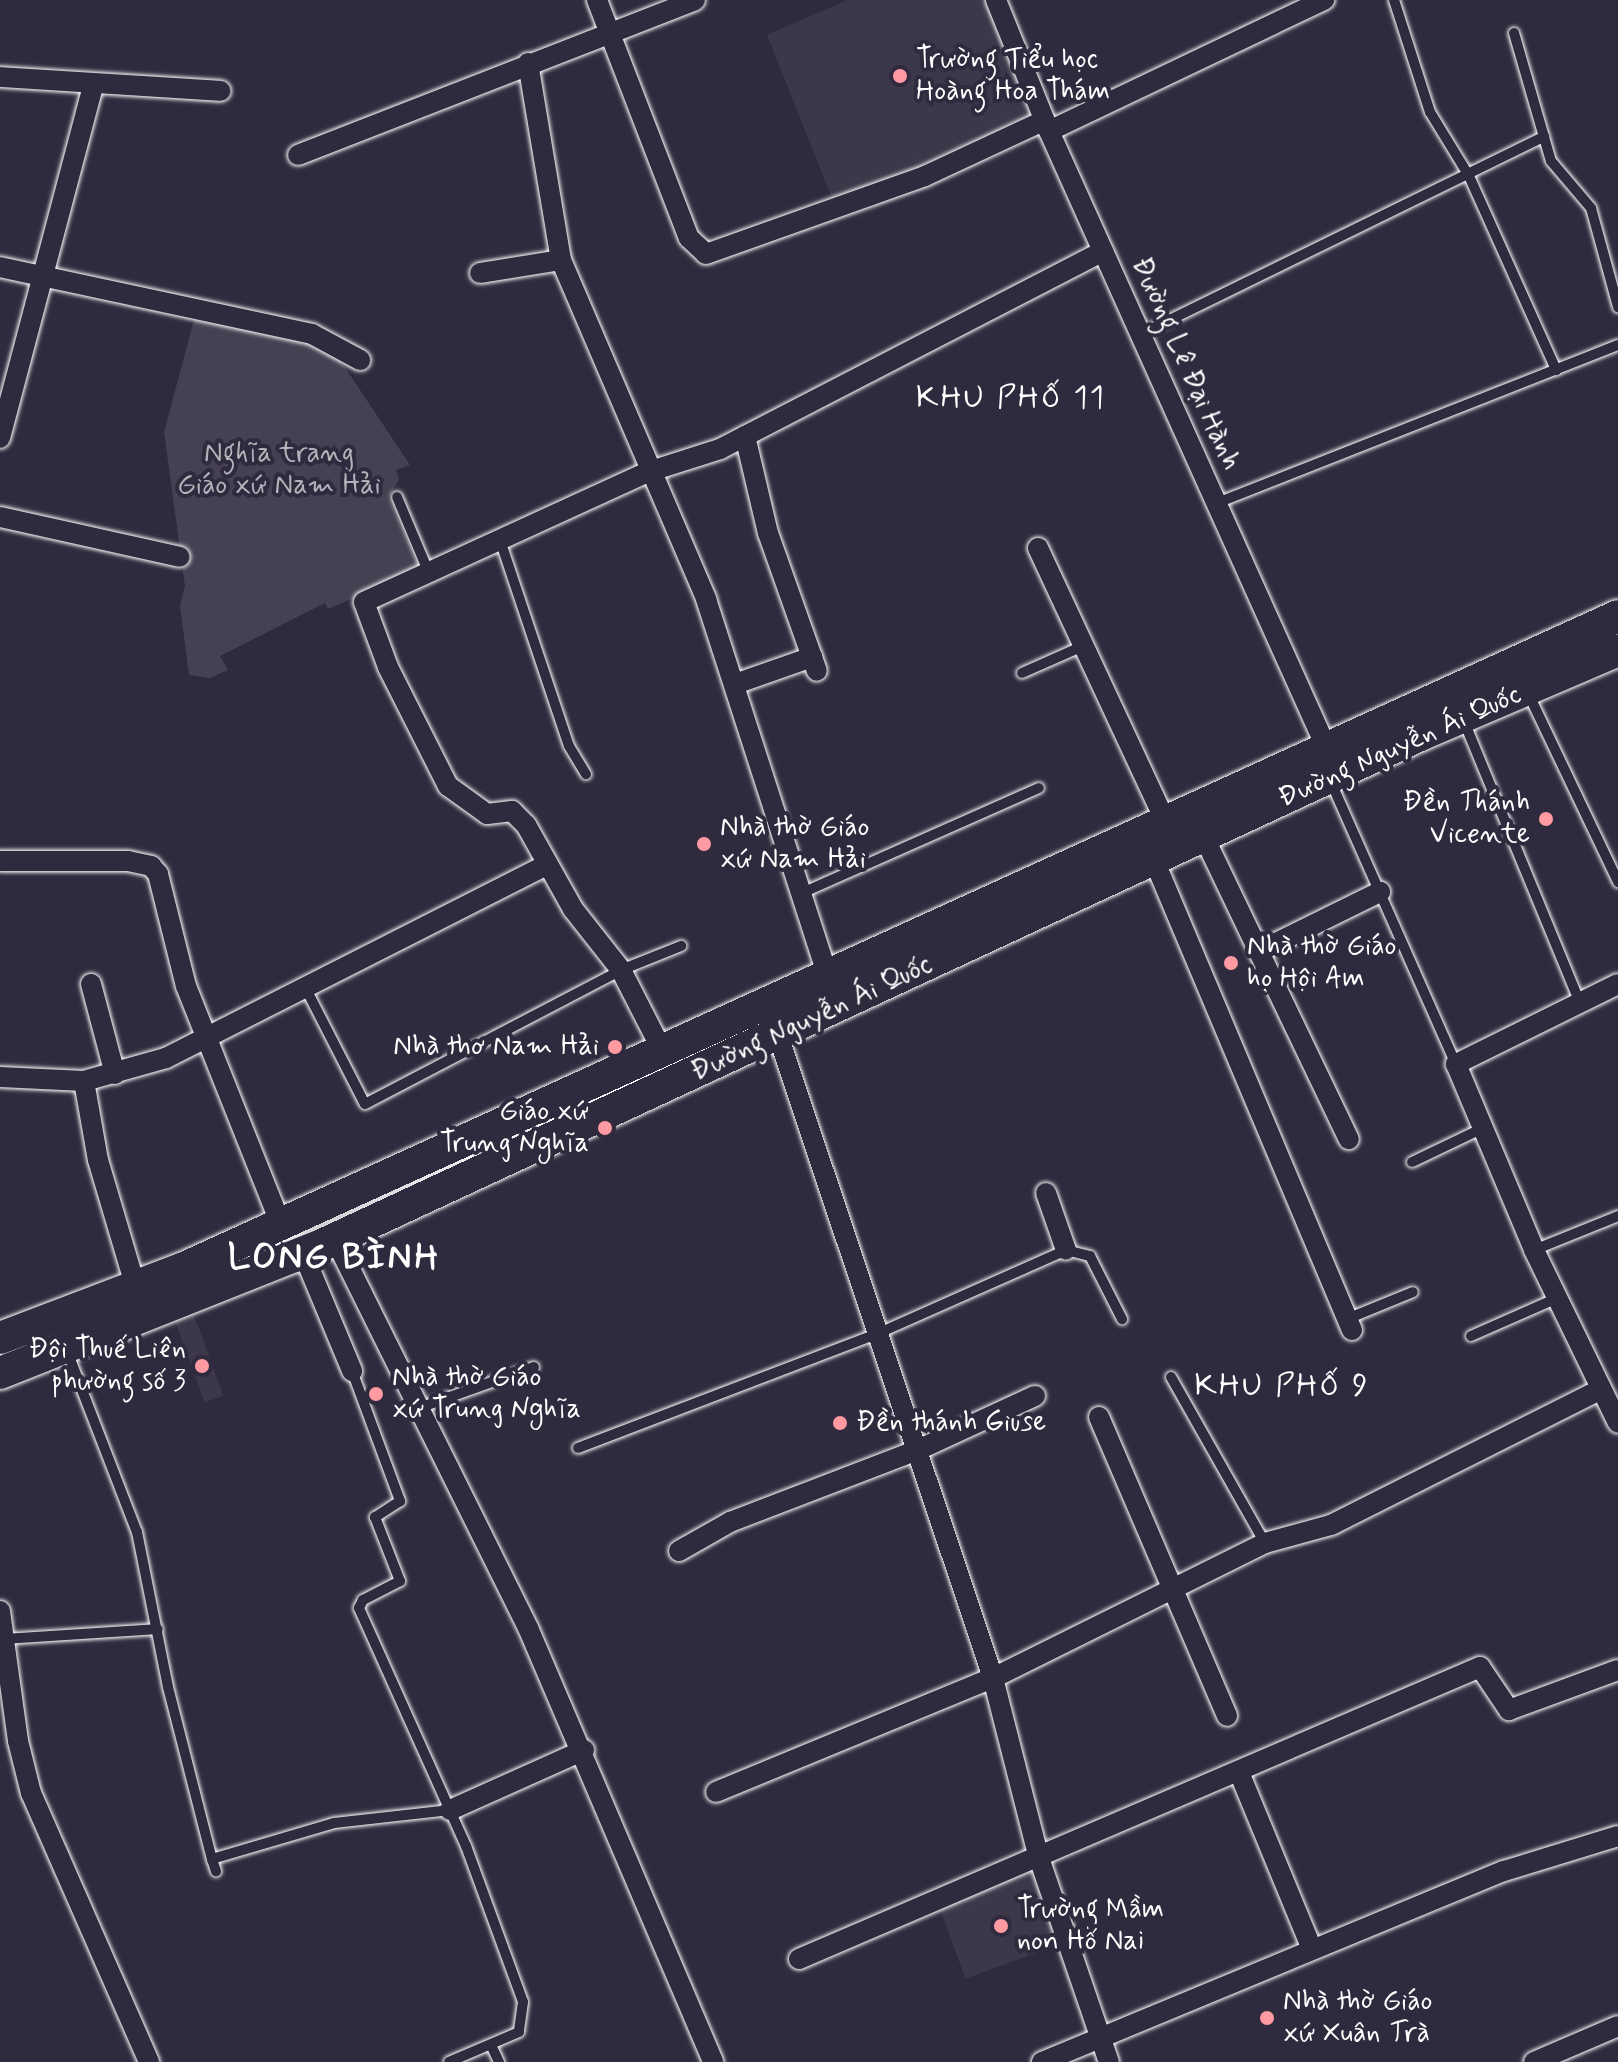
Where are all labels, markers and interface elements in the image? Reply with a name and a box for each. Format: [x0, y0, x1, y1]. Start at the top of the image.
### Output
place label: Trường Tiểu học Hoàng Hoa Thám [916, 43, 1110, 109]
marker: Trường Tiểu học Hoàng Hoa Thám [891, 67, 909, 85]
street label: Đường Lê Đại Hành [1123, 252, 1247, 476]
district label: KHU PHỐ 11 [919, 379, 1103, 417]
park label: Nghĩa trang Giáo xứ Nam Hải [177, 437, 381, 503]
street label: Đường Nguyễn Ái Quốc [1271, 677, 1529, 817]
place label: Đền Thánh Vicente [1404, 786, 1530, 852]
marker: Đền Thánh Vicente [1537, 810, 1555, 828]
place label: Nhà thờ Giáo xứ Nam Hải [720, 811, 869, 877]
marker: Nhà thờ Giáo xứ Nam Hải [695, 835, 713, 853]
place label: Nhà thờ Giáo họ Hội Am [1247, 930, 1396, 996]
street label: Đường Nguyễn Ái Quốc [684, 947, 940, 1091]
marker: Nhà thờ Giáo họ Hội Am [1222, 954, 1240, 972]
place label: Nhà thơ Nam Hải [393, 1030, 599, 1064]
marker: Nhà thơ Nam Hải [606, 1038, 624, 1056]
place label: Giáo xứ Trung Nghĩa [442, 1095, 589, 1161]
marker: Giáo xứ Trung Nghĩa [596, 1119, 614, 1137]
district label: LONG BÌNH [229, 1237, 439, 1281]
place label: Đội Thuế Liên phường số 3 [26, 1333, 186, 1399]
marker: Đội Thuế Liên phường số 3 [193, 1357, 211, 1375]
place label: Nhà thờ Giáo xứ Trung Nghĩa [392, 1361, 579, 1427]
district label: KHU PHỐ 9 [1197, 1367, 1367, 1405]
marker: Nhà thờ Giáo xứ Trung Nghĩa [367, 1385, 385, 1403]
place label: Đền thánh Giuse [856, 1406, 1045, 1440]
marker: Đền thánh Giuse [831, 1414, 849, 1432]
place label: Trường Mầm non Hố Nai [1017, 1893, 1166, 1959]
marker: Trường Mầm non Hố Nai [992, 1917, 1010, 1935]
place label: Nhà thờ Giáo xứ Xuân Trà [1283, 1985, 1432, 2051]
marker: Nhà thờ Giáo xứ Xuân Trà [1258, 2009, 1276, 2027]

